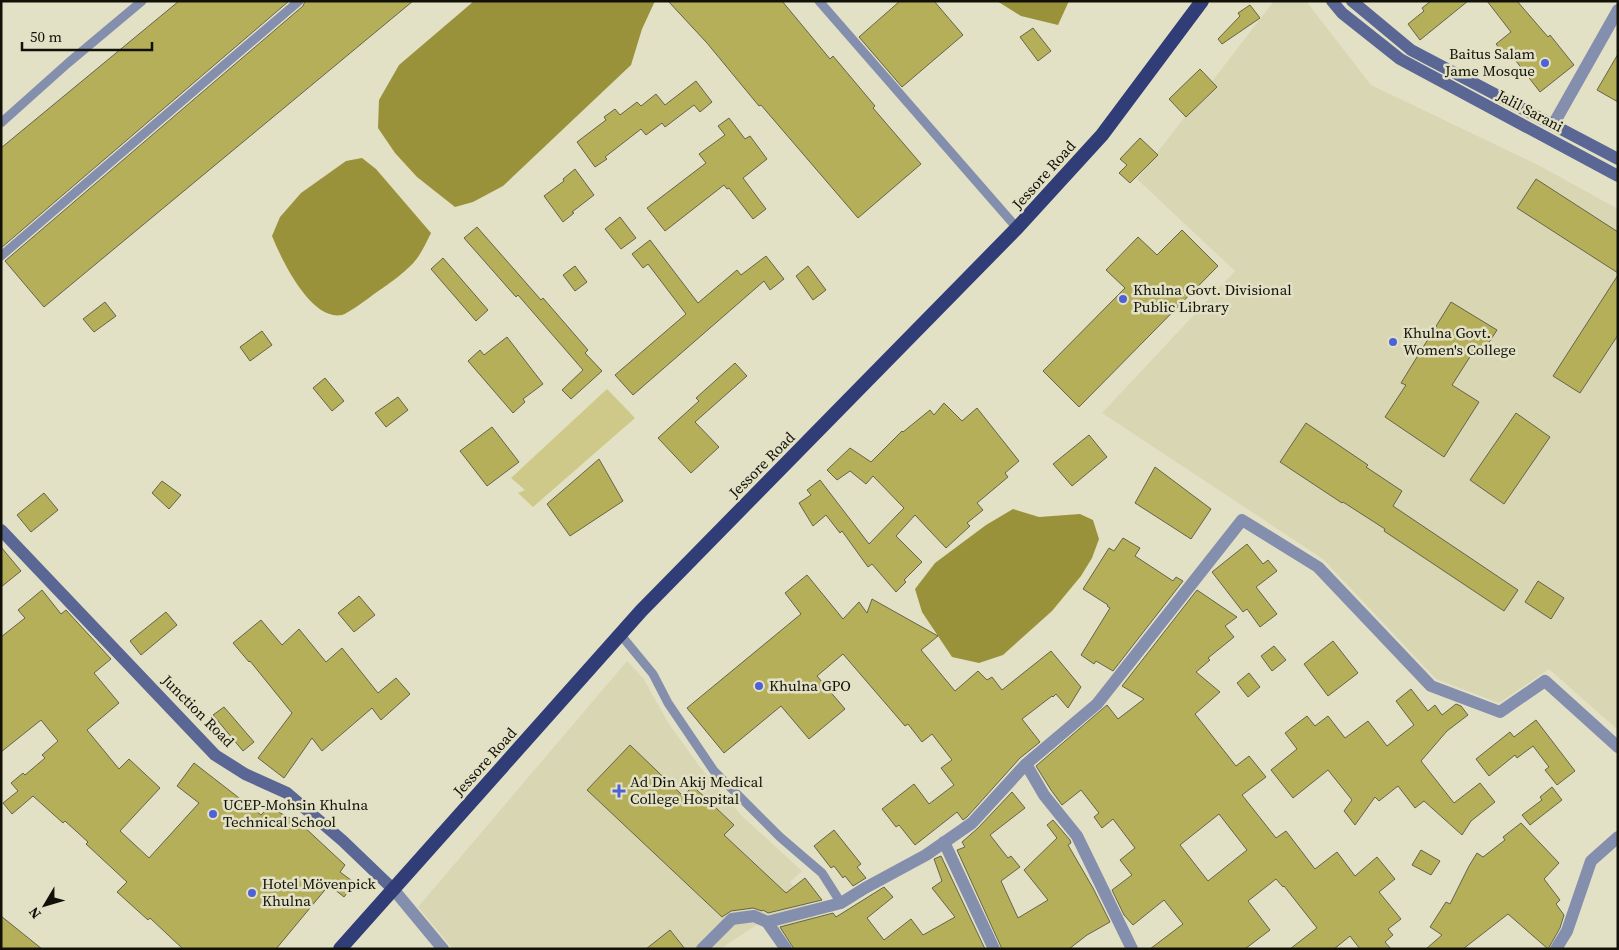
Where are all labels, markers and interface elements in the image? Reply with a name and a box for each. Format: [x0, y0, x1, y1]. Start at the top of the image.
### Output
scale bar [22, 20, 152, 52]
text: 50 m [30, 26, 62, 47]
place label: Baitus Salam Jame Mosque [1444, 43, 1535, 81]
marker: Baitus Salam Jame Mosque [1539, 57, 1551, 69]
street label: Jalil Sarani [1492, 84, 1567, 137]
street label: Jessore Road [1007, 135, 1080, 214]
place label: Khulna Govt. Divisional Public Library [1133, 279, 1292, 317]
marker: Khulna Govt. Divisional Public Library [1117, 293, 1129, 305]
place label: Khulna Govt. Women's College [1403, 322, 1516, 360]
marker: Khulna Govt. Women's College [1387, 336, 1399, 348]
street label: Jessore Road [723, 427, 800, 503]
street label: Junction Road [157, 669, 240, 752]
place label: Khulna GPO [769, 675, 851, 696]
marker: Khulna GPO [753, 680, 765, 692]
street label: Jessore Road [448, 722, 521, 801]
place label: Ad Din Akij Medical College Hospital [630, 771, 763, 809]
marker: Ad Din Akij Medical College Hospital [612, 784, 626, 798]
place label: UCEP-Mohsin Khulna Technical School [223, 794, 368, 832]
marker: UCEP-Mohsin Khulna Technical School [207, 808, 219, 820]
place label: Hotel Mövenpick Khulna [262, 873, 377, 911]
north arrow [20, 880, 70, 930]
marker: Hotel Mövenpick Khulna [246, 887, 258, 899]
text: N [24, 903, 46, 923]

